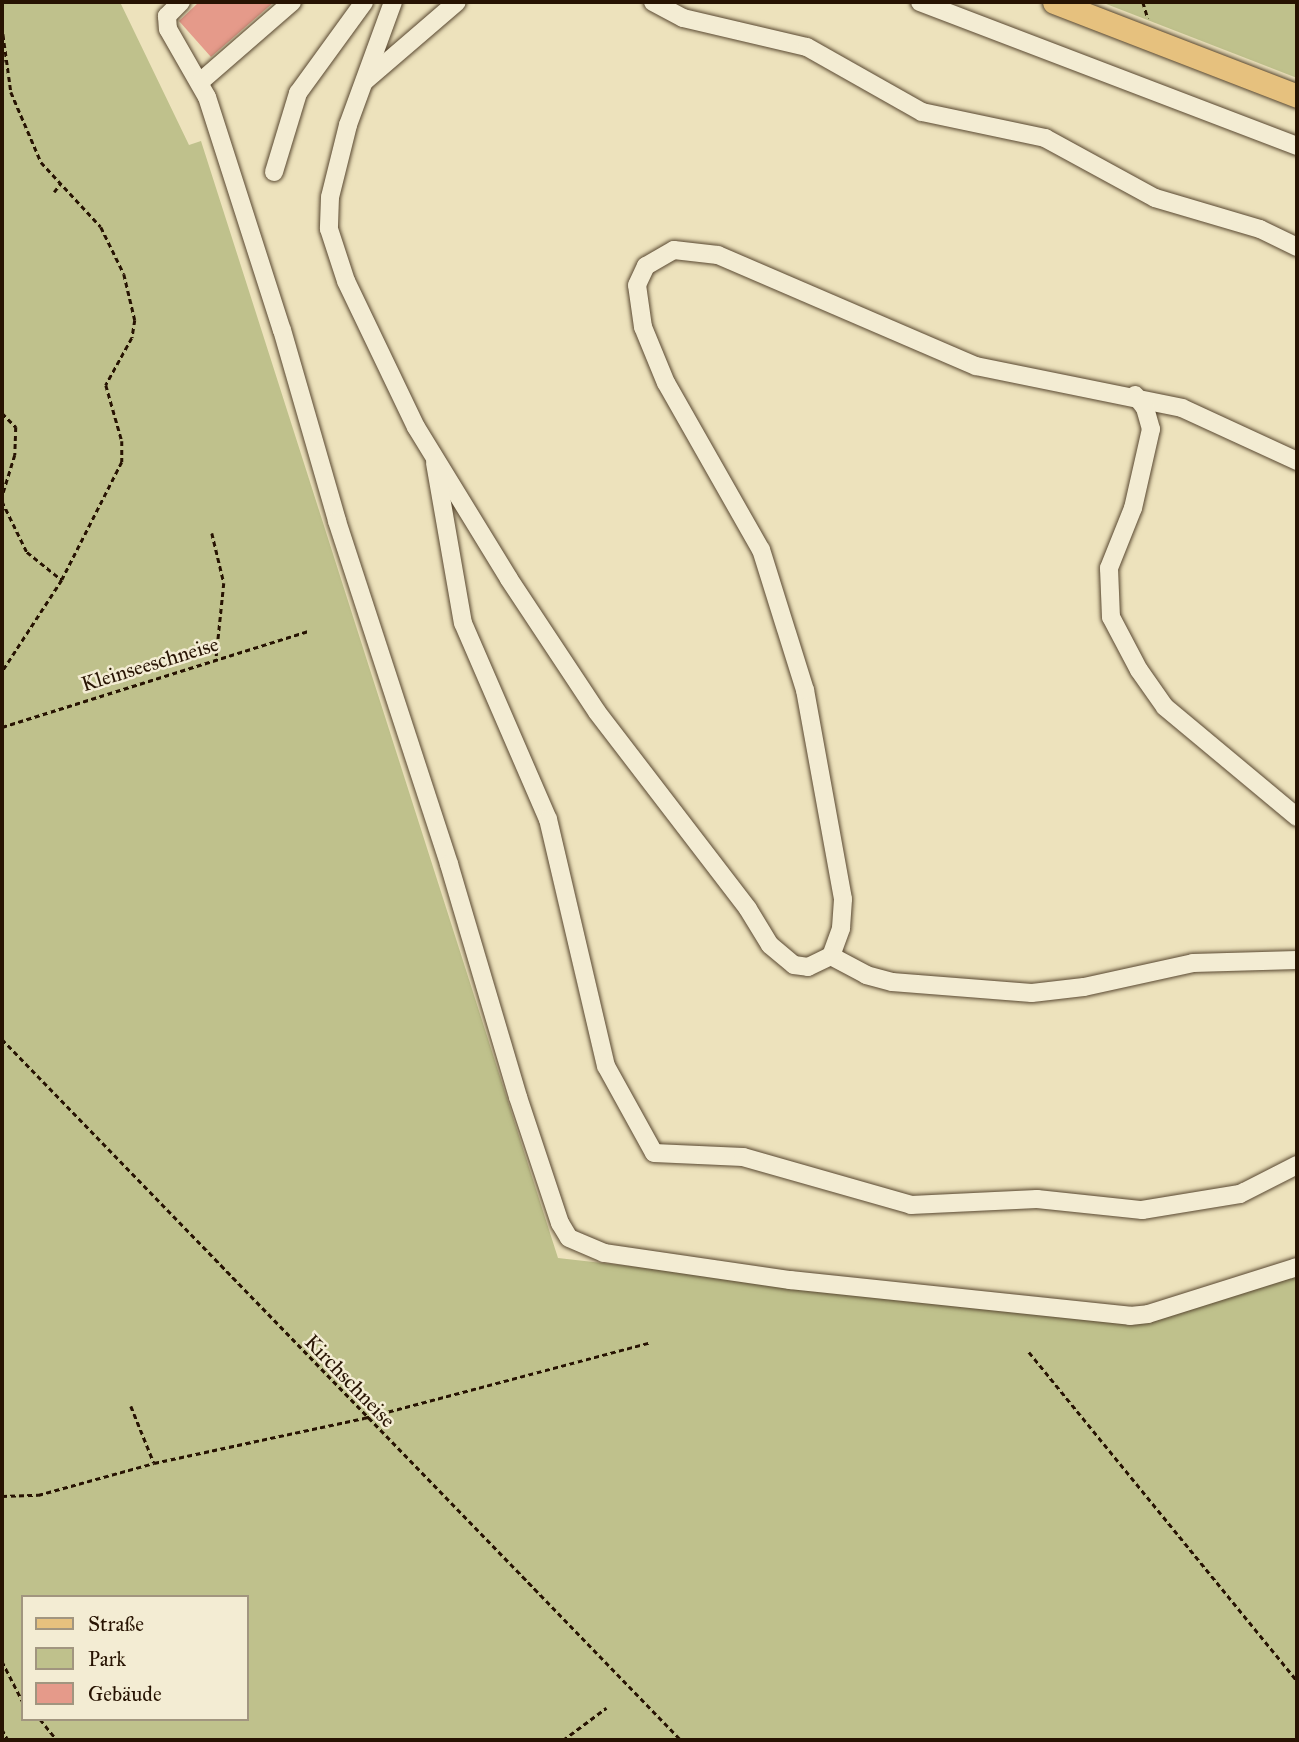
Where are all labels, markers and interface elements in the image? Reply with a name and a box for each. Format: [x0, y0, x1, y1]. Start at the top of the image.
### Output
street label: Kleinseeschneise [78, 631, 222, 697]
street label: Kirchschneise [299, 1329, 401, 1433]
legend [21, 1595, 248, 1721]
text: Straße [88, 1611, 144, 1637]
text: Park [88, 1646, 126, 1672]
text: Gebäude [88, 1681, 162, 1707]

